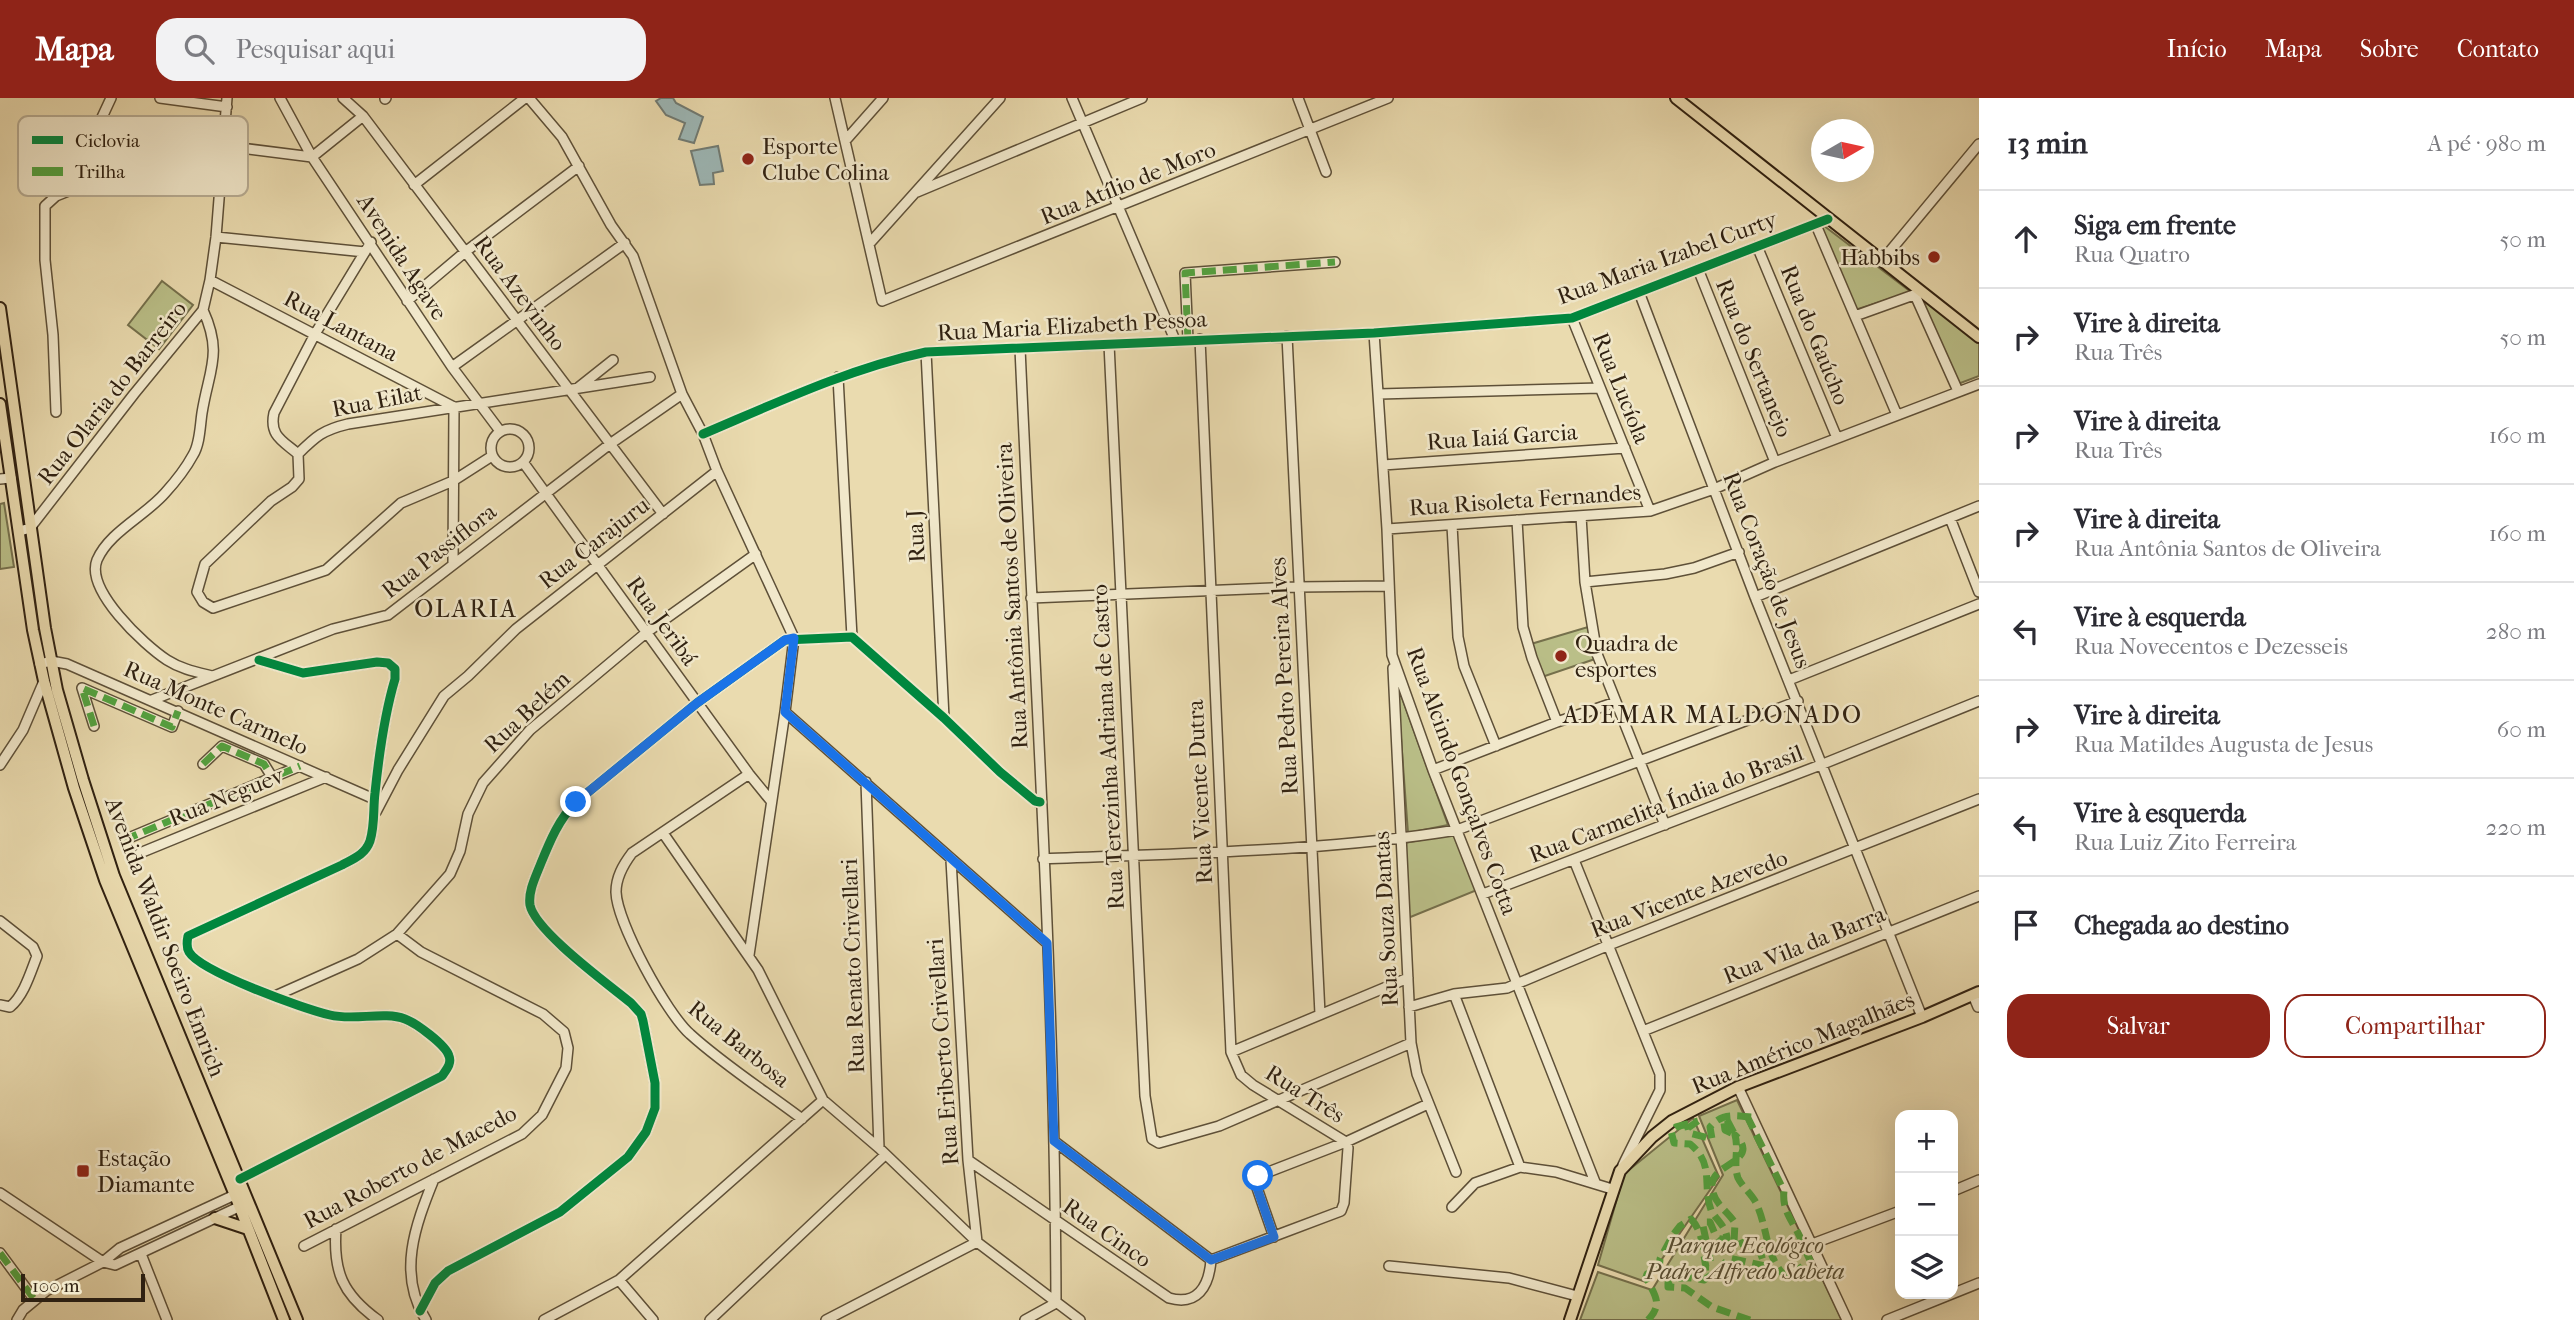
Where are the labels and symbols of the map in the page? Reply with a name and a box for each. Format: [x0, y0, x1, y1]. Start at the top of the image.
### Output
legend [18, 116, 248, 196]
north arrow [1811, 119, 1874, 182]
text: Ciclovia [75, 130, 140, 152]
place label: Esporte Clube Colina [762, 133, 889, 186]
street label: Rua Atílio de Moro [1036, 136, 1220, 230]
marker: Esporte Clube Colina [740, 151, 756, 167]
text: Trilha [75, 161, 125, 183]
street label: Avenida Agave [351, 188, 453, 325]
street label: Rua Maria Izabel Curty [1553, 205, 1781, 310]
street label: Rua Azevinho [468, 230, 572, 356]
place label: Habbibs [1840, 244, 1920, 271]
marker: Habbibs [1926, 249, 1942, 265]
street label: Rua do Gaúcho [1775, 261, 1855, 409]
street label: Rua do Sertanejo [1710, 275, 1798, 441]
street label: Rua Lantana [279, 285, 403, 368]
street label: Rua Olaria do Barreiro [32, 296, 192, 490]
street label: Rua Maria Elizabeth Pessoa [936, 305, 1208, 347]
street label: Rua Lucíola [1587, 329, 1656, 448]
street label: Rua Eilat [330, 379, 424, 423]
street label: Rua Iaiá Garcia [1426, 418, 1579, 456]
street label: Rua Antônia Santos de Oliveira [990, 442, 1034, 750]
street label: Rua Coração de Jesus [1717, 468, 1817, 672]
street label: Rua Risoleta Fernandes [1408, 478, 1642, 522]
street label: Rua Carajuru [533, 491, 655, 595]
street label: Rua Passiflora [376, 498, 502, 604]
street label: Rua J [901, 509, 931, 563]
street label: Rua Pedro Pereira Alves [1264, 556, 1304, 796]
street label: Rua Jeribá [621, 571, 704, 671]
street label: Rua Terezinha Adriana de Castro [1086, 583, 1130, 911]
district label: OLARIA [414, 595, 518, 623]
place label: Quadra de esportes [1575, 630, 1678, 683]
street label: Rua Alcindo Gonçalves Cotta [1401, 643, 1523, 919]
marker: Quadra de esportes [1553, 648, 1569, 664]
street label: Rua Monte Carmelo [120, 655, 312, 761]
street label: Rua Belém [478, 665, 576, 759]
street label: Rua Vicente Dutra [1182, 699, 1218, 885]
district label: ADEMAR MALDONADO [1562, 701, 1863, 729]
street label: Rua Carmelita Índia do Brasil [1525, 739, 1807, 869]
street label: Rua Neguev [165, 761, 289, 832]
route end [560, 786, 591, 817]
street label: Avenida Waldir Soeiro Emrich [99, 792, 231, 1081]
street label: Rua Souza Dantas [1368, 831, 1404, 1007]
street label: Rua Vicente Azevedo [1587, 844, 1791, 944]
street label: Rua Renato Crivellari [836, 858, 870, 1074]
street label: Rua Vila da Barra [1719, 900, 1889, 990]
street label: Rua Eriberto Crivellari [922, 937, 964, 1166]
street label: Rua Américo Magalhães [1688, 986, 1918, 1100]
street label: Rua Barbosa [683, 995, 796, 1093]
street label: Rua Três [1260, 1059, 1350, 1129]
street label: Rua Roberto de Macedo [299, 1099, 521, 1235]
place label: Estação Diamante [97, 1145, 195, 1198]
route start [1242, 1160, 1273, 1191]
marker: Estação Diamante [75, 1163, 91, 1179]
street label: Rua Cinco [1057, 1193, 1157, 1273]
park label: Parque Ecológico Padre Alfredo Sabeta [1644, 1232, 1845, 1285]
scale bar [21, 1271, 145, 1303]

